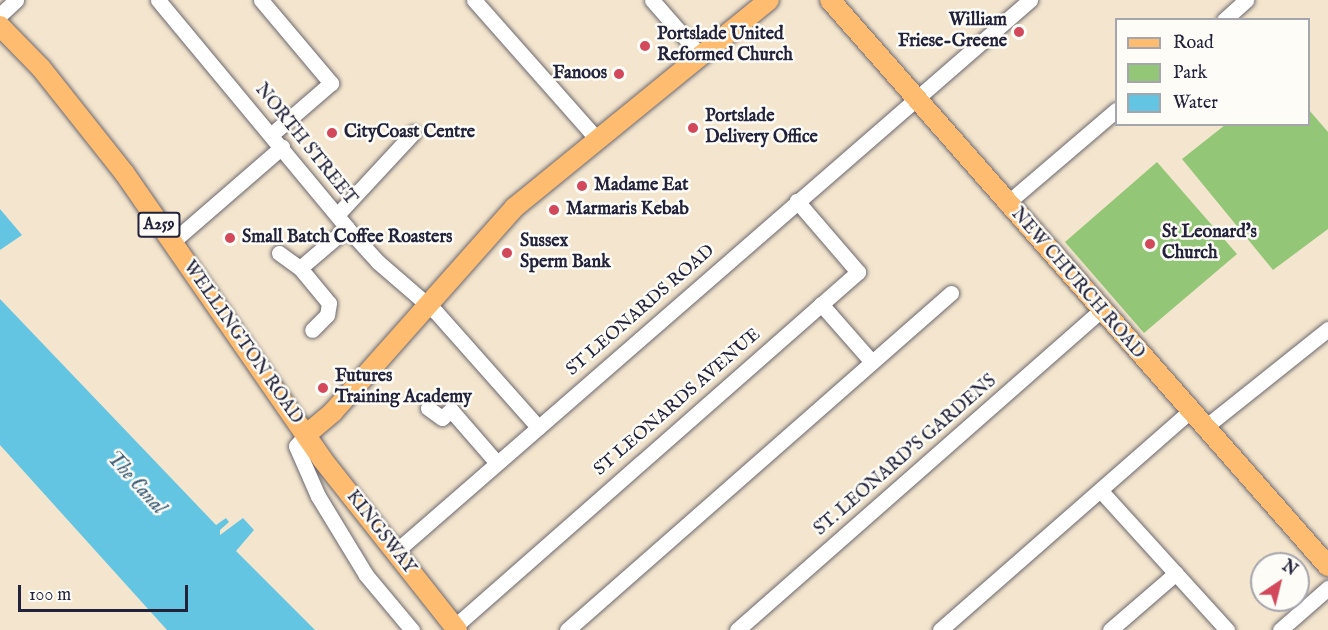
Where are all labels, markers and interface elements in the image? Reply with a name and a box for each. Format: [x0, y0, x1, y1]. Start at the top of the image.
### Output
place label: William Friese-Greene [898, 11, 1007, 54]
legend [1115, 18, 1310, 126]
place label: Portslade United Reformed Church [657, 25, 793, 68]
marker: William Friese-Greene [1012, 25, 1026, 39]
text: Road [1173, 32, 1214, 55]
marker: Portslade United Reformed Church [638, 39, 652, 53]
text: Park [1173, 62, 1207, 85]
place label: Fanoos [553, 63, 607, 85]
marker: Fanoos [612, 67, 626, 81]
street label: NORTH STREET [249, 80, 361, 210]
text: Water [1173, 92, 1218, 115]
place label: Portslade Delivery Office [705, 107, 818, 150]
marker: Portslade Delivery Office [686, 121, 700, 135]
place label: CityCoast Centre [344, 122, 475, 144]
marker: CityCoast Centre [325, 126, 339, 140]
place label: Madame Eat [594, 175, 689, 197]
marker: Madame Eat [575, 179, 589, 193]
place label: Marmaris Kebab [566, 199, 689, 221]
marker: Marmaris Kebab [547, 203, 561, 217]
street label: NEW CHURCH ROAD [1006, 204, 1148, 364]
road number: A259 [136, 212, 182, 238]
place label: St Leonard's Church [1162, 223, 1257, 266]
place label: Small Batch Coffee Roasters [242, 227, 452, 249]
marker: Small Batch Coffee Roasters [223, 231, 237, 245]
place label: Sussex Sperm Bank [520, 232, 611, 274]
marker: St Leonard's Church [1143, 237, 1157, 251]
street label: ST LEONARDS ROAD [563, 241, 719, 381]
marker: Sussex Sperm Bank [498, 244, 516, 262]
street label: WELLINGTON ROAD [177, 257, 307, 429]
street label: ST LEONARDS AVENUE [590, 325, 766, 481]
place label: Futures Training Academy [335, 367, 472, 410]
street label: ST. LEONARD'S GARDENS [811, 371, 1001, 541]
marker: Futures Training Academy [316, 381, 330, 395]
water label: The Canal [101, 447, 171, 519]
street label: KINGSWAY [341, 487, 419, 579]
north arrow [1250, 552, 1310, 612]
text: N [1278, 557, 1301, 581]
scale bar [21, 573, 190, 611]
text: 100 m [29, 584, 71, 607]

